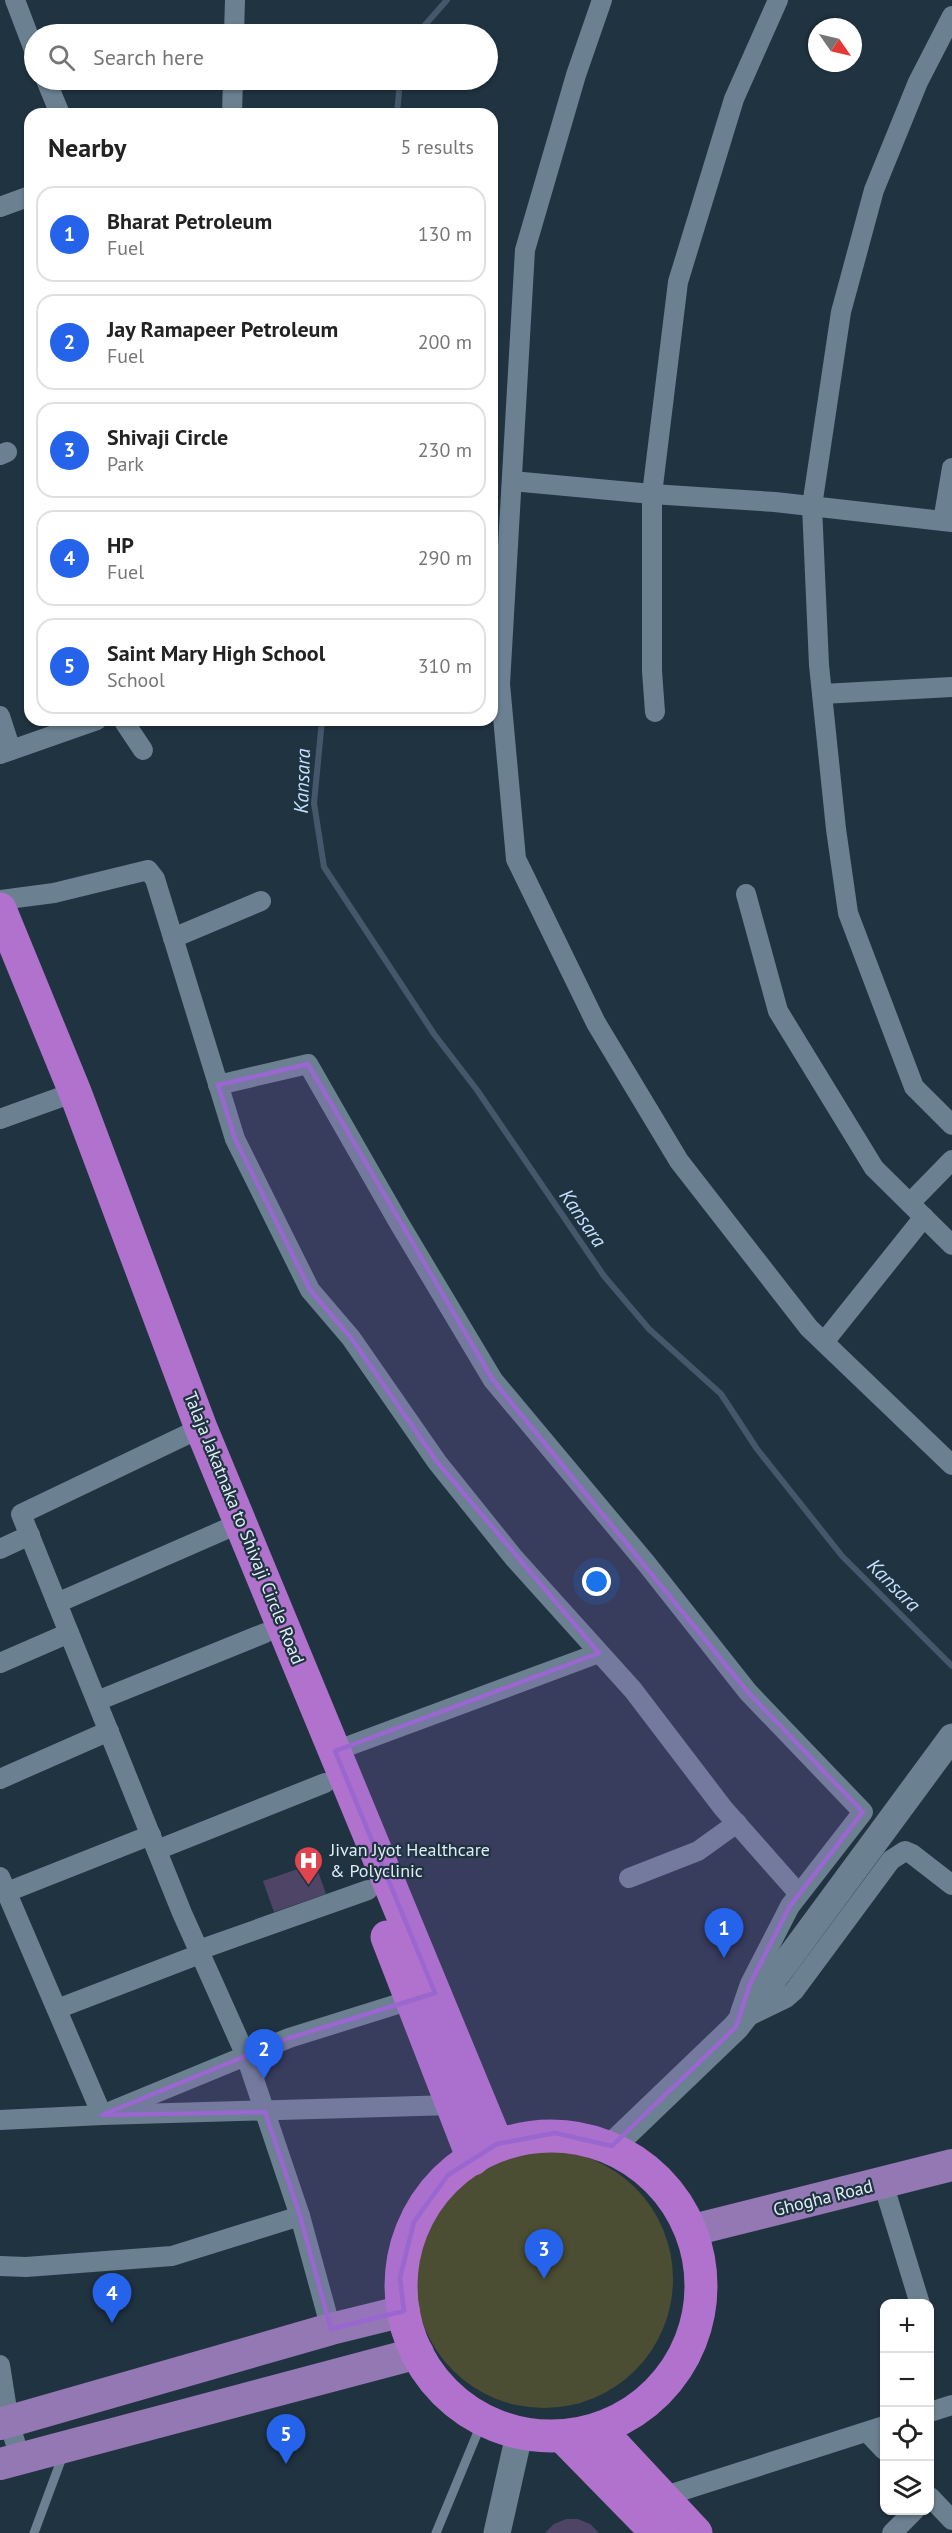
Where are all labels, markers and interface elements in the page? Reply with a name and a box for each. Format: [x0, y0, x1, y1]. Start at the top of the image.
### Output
north arrow [808, 18, 862, 72]
search box [24, 24, 498, 90]
icon: search [45, 41, 78, 74]
text: Search here [93, 43, 204, 71]
text: Nearby [48, 131, 126, 164]
text: 5 results [401, 134, 474, 160]
text: Bharat Petroleum [107, 207, 272, 235]
text: 1 [64, 221, 75, 247]
text: 130 m [418, 221, 472, 247]
text: Fuel [107, 235, 144, 261]
text: Jay Ramapeer Petroleum [107, 315, 338, 343]
text: 2 [64, 329, 75, 355]
text: 200 m [418, 329, 472, 355]
text: Fuel [107, 343, 144, 369]
text: Shivaji Circle [107, 423, 228, 451]
text: 3 [64, 437, 75, 463]
text: 230 m [418, 437, 472, 463]
text: Park [107, 451, 144, 477]
text: HP [107, 531, 134, 559]
text: 4 [64, 545, 75, 571]
text: 290 m [418, 545, 472, 571]
text: Fuel [107, 559, 144, 585]
text: Saint Mary High School [107, 639, 325, 667]
text: 5 [64, 653, 75, 679]
text: 310 m [418, 653, 472, 679]
text: School [107, 667, 165, 693]
water label: Kansara [288, 748, 316, 814]
water label: Kansara [554, 1184, 612, 1252]
street label: Talaja Jakatnaka to Shivaji Circle Road [179, 1388, 310, 1667]
water label: Kansara [862, 1553, 926, 1617]
your location [582, 1567, 611, 1596]
place label: Jivan Jyot Healthcare & Polyclinic [329, 1838, 490, 1882]
hospital icon: Jivan Jyot Healthcare & Polyclinic [293, 1844, 325, 1886]
pin: 1 [704, 1908, 744, 1958]
pin: 2 [244, 2030, 284, 2079]
street label: Ghogha Road [771, 2174, 875, 2221]
pin: 3 [524, 2230, 564, 2279]
pin: 4 [92, 2274, 132, 2323]
map controls [880, 2299, 934, 2515]
button: + [880, 2299, 934, 2353]
button: − [880, 2353, 934, 2407]
button: locate [880, 2407, 934, 2461]
pin: 5 [266, 2414, 306, 2464]
button: layers [880, 2461, 934, 2515]

